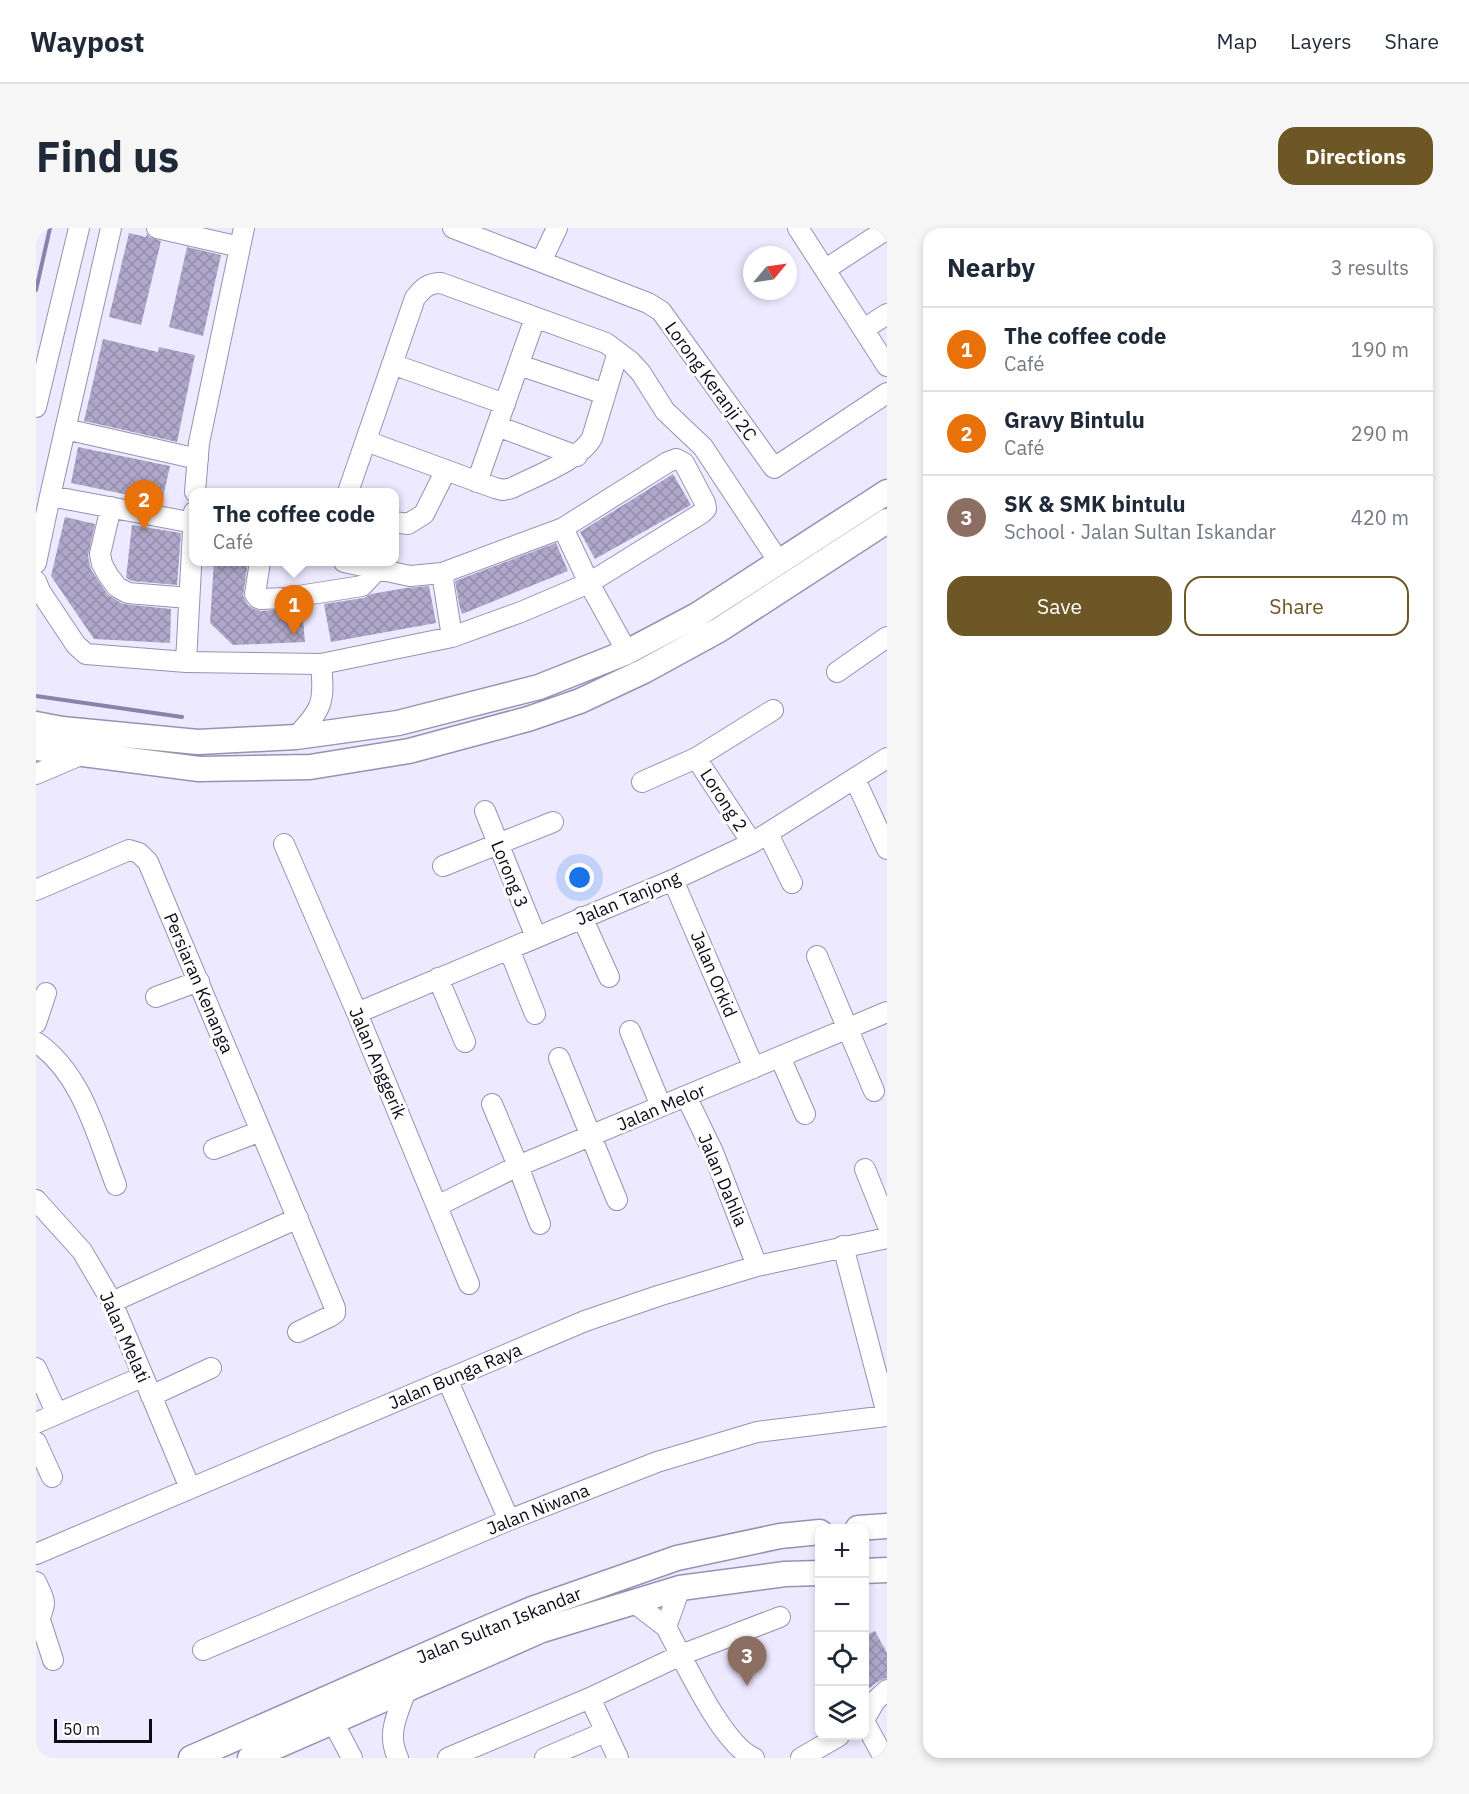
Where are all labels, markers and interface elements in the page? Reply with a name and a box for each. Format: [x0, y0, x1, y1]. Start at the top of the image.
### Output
text: Waypost [30, 23, 144, 60]
text: Map [1217, 27, 1257, 55]
text: Layers [1290, 27, 1352, 55]
text: Share [1385, 27, 1439, 55]
button: Directions [1278, 127, 1433, 185]
text: Find us [36, 129, 179, 184]
north arrow [743, 246, 797, 300]
text: Nearby [947, 250, 1035, 284]
text: 3 results [1331, 254, 1409, 281]
street label: Lorong Keranji 2C [660, 317, 762, 445]
text: The coffee code [1004, 321, 1166, 350]
text: 1 [961, 336, 973, 363]
text: 190 m [1351, 336, 1409, 363]
text: Café [1004, 350, 1044, 377]
text: Gravy Bintulu [1004, 405, 1145, 434]
text: 2 [961, 420, 973, 447]
text: 290 m [1351, 420, 1409, 447]
text: Café [1004, 434, 1044, 461]
pin: 2 [124, 480, 164, 530]
popup [189, 488, 399, 566]
text: SK & SMK bintulu [1004, 489, 1186, 518]
text: The coffee code [213, 499, 375, 528]
text: 3 [961, 504, 973, 531]
text: 420 m [1351, 504, 1409, 531]
text: School · Jalan Sultan Iskandar [1004, 518, 1276, 545]
text: Café [213, 528, 253, 555]
button: Save [947, 576, 1172, 636]
button: Share [1184, 576, 1409, 636]
pin: 1 [274, 586, 314, 635]
street label: Lorong 2 [695, 764, 753, 836]
street label: Lorong 3 [486, 837, 534, 911]
your location [565, 863, 594, 892]
street label: Jalan Tanjong [572, 866, 684, 930]
street label: Persiaran Kenanga [159, 909, 239, 1057]
street label: Jalan Orkid [686, 927, 742, 1021]
street label: Jalan Anggerik [344, 1004, 412, 1123]
street label: Jalan Melor [613, 1078, 709, 1136]
street label: Jalan Dahlia [693, 1130, 753, 1230]
street label: Jalan Melati [95, 1288, 155, 1386]
street label: Jalan Bunga Raya [385, 1337, 525, 1414]
street label: Jalan Niwana [484, 1478, 593, 1540]
map controls [815, 1524, 869, 1740]
button: + [815, 1524, 869, 1578]
button: − [815, 1578, 869, 1632]
street label: Jalan Sultan Iskandar [413, 1581, 585, 1669]
button: locate [815, 1632, 869, 1686]
pin: 3 [728, 1636, 766, 1686]
button: layers [815, 1686, 869, 1740]
scale bar [54, 1716, 152, 1744]
text: 50 m [63, 1719, 100, 1739]

